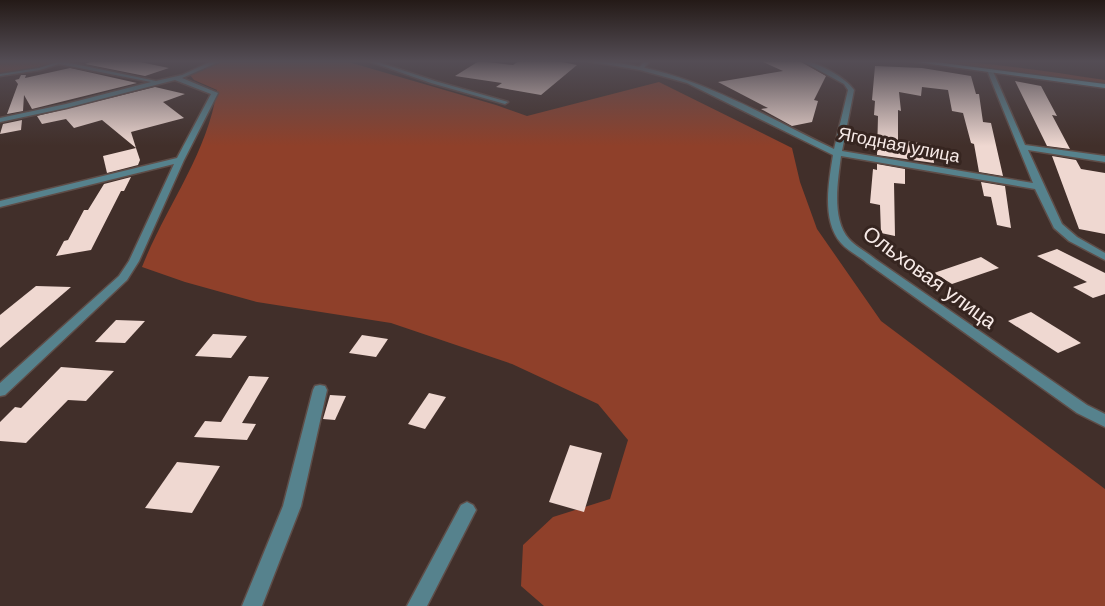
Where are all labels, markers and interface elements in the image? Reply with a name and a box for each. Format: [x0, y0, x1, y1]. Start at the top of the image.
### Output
street label: Ягодная улица [836, 123, 962, 167]
street label: Ольховая улица [859, 221, 1001, 333]

